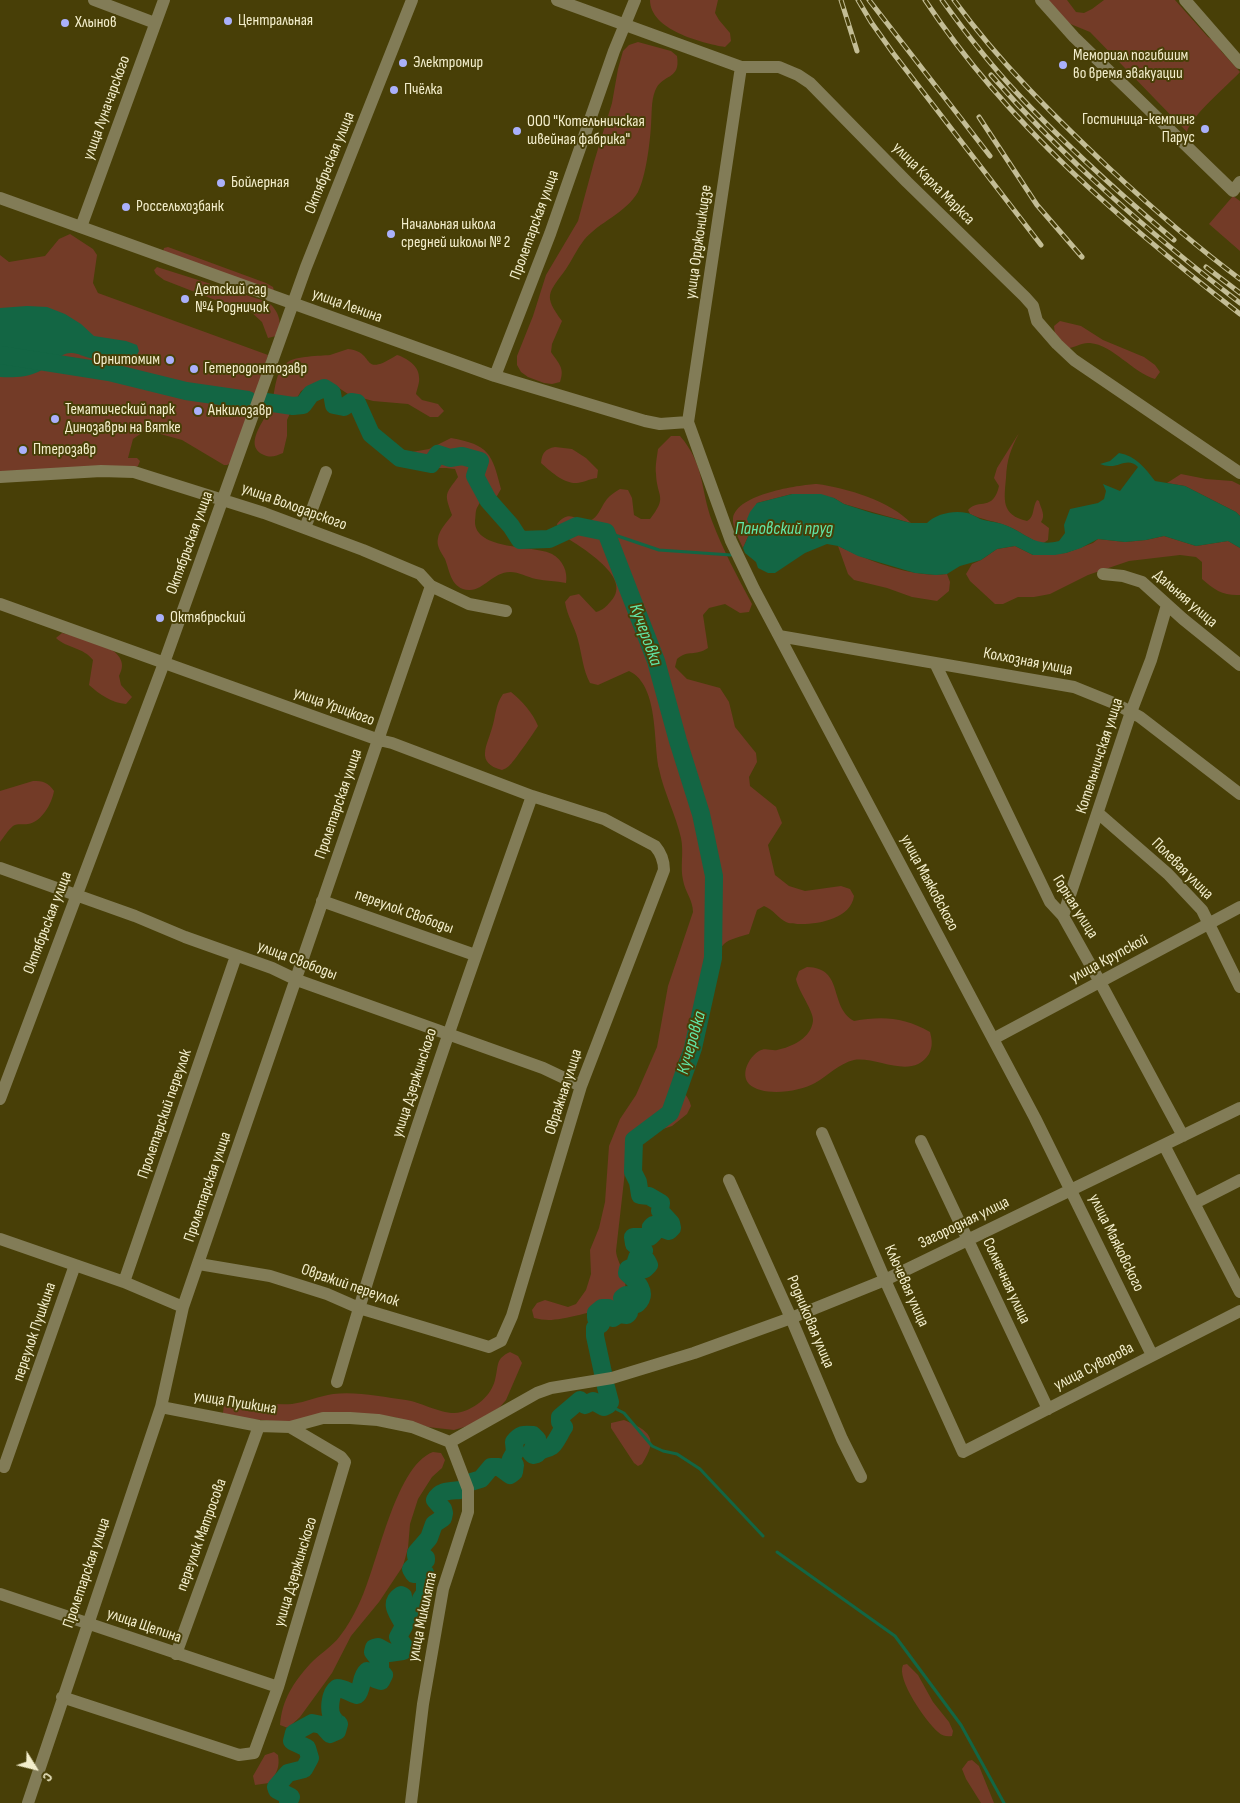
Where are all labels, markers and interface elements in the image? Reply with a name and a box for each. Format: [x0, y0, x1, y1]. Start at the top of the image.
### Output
place label: Центральная [238, 11, 313, 31]
place label: Хлынов [75, 13, 117, 33]
marker: Центральная [222, 15, 234, 27]
marker: Хлынов [59, 17, 71, 29]
place label: Мемориал погибшим во время эвакуации [1073, 46, 1188, 84]
street label: улица Луначарского [79, 53, 135, 163]
place label: Электромир [413, 53, 483, 73]
marker: Электромир [397, 57, 409, 69]
marker: Мемориал погибшим во время эвакуации [1057, 59, 1069, 71]
place label: Пчёлка [404, 80, 443, 100]
marker: Пчёлка [388, 84, 400, 96]
street label: Октябрьская улица [301, 109, 359, 217]
place label: Гостиница-кемпинг Парус [1082, 110, 1195, 148]
place label: ООО "Котельничская швейная фабрика" [527, 112, 645, 150]
marker: Гостиница-кемпинг Парус [1199, 123, 1211, 135]
marker: ООО "Котельничская швейная фабрика" [511, 125, 523, 137]
street label: улица Карла Маркса [888, 139, 978, 229]
street label: Пролетарская улица [506, 168, 564, 282]
place label: Бойлерная [231, 173, 289, 193]
marker: Бойлерная [215, 177, 227, 189]
street label: улица Орджоникидзе [681, 184, 717, 300]
place label: Россельхозбанк [136, 197, 224, 217]
marker: Россельхозбанк [120, 201, 132, 213]
place label: Начальная школа средней школы № 2 [401, 215, 510, 253]
marker: Начальная школа средней школы № 2 [385, 228, 397, 240]
place label: Детский сад №4 Родничок [195, 280, 269, 318]
street label: улица Ленина [309, 284, 385, 328]
marker: Детский сад №4 Родничок [179, 293, 191, 305]
place label: Орнитомим [93, 350, 160, 370]
marker: Орнитомим [164, 354, 176, 366]
place label: Гетеродонтозавр [204, 359, 307, 379]
marker: Гетеродонтозавр [188, 363, 200, 375]
place label: Тематический парк Динозавры на Вятке [65, 400, 181, 438]
place label: Анкилозавр [208, 401, 272, 421]
marker: Анкилозавр [192, 405, 204, 417]
marker: Тематический парк Динозавры на Вятке [49, 413, 61, 425]
place label: Птерозавр [33, 440, 96, 460]
marker: Птерозавр [17, 444, 29, 456]
street label: улица Володарского [239, 479, 349, 535]
street label: Октябрьская улица [162, 489, 218, 597]
water label: Пановский пруд [735, 518, 833, 540]
street label: Дальняя улица [1149, 566, 1221, 632]
water label: Кучеровка [624, 601, 666, 669]
place label: Октябрьский [170, 608, 246, 628]
marker: Октябрьский [154, 612, 166, 624]
street label: Колхозная улица [982, 644, 1074, 680]
street label: улица Урицкого [291, 683, 377, 731]
street label: Котельничская улица [1072, 696, 1128, 816]
street label: Пролетарская улица [311, 746, 367, 862]
street label: улица Маяковского [896, 832, 962, 934]
street label: Полевая улица [1147, 834, 1217, 904]
street label: Октябрьская улица [20, 869, 76, 977]
street label: Горная улица [1048, 872, 1102, 942]
street label: переулок Свободы [352, 885, 456, 939]
street label: улица Крупской [1067, 930, 1151, 988]
street label: улица Свободы [254, 937, 340, 985]
water label: Кучеровка [673, 1009, 711, 1077]
street label: улица Дзержинского [388, 1026, 442, 1140]
street label: Пролетарский переулок [134, 1047, 196, 1181]
street label: Овражная улица [541, 1047, 587, 1137]
street label: Пролетарская улица [180, 1129, 236, 1245]
street label: улица Маяковского [1084, 1191, 1148, 1295]
street label: Загородная улица [916, 1193, 1012, 1253]
street label: Солнечная улица [978, 1235, 1034, 1327]
street label: Ключевая улица [879, 1242, 933, 1330]
street label: Овражий переулок [298, 1260, 402, 1312]
street label: Родниковая улица [782, 1273, 838, 1371]
street label: переулок Пушкина [9, 1280, 61, 1384]
street label: улица Суворова [1051, 1339, 1137, 1395]
street label: улица Пушкина [192, 1387, 278, 1419]
street label: переулок Матросова [173, 1476, 231, 1594]
street label: Пролетарская улица [59, 1515, 115, 1631]
street label: улица Дзержинского [270, 1515, 322, 1629]
street label: улица Микилята [404, 1570, 442, 1664]
street label: улица Щепина [104, 1604, 184, 1648]
north arrow [10, 1743, 60, 1793]
text: С [39, 1769, 57, 1785]

